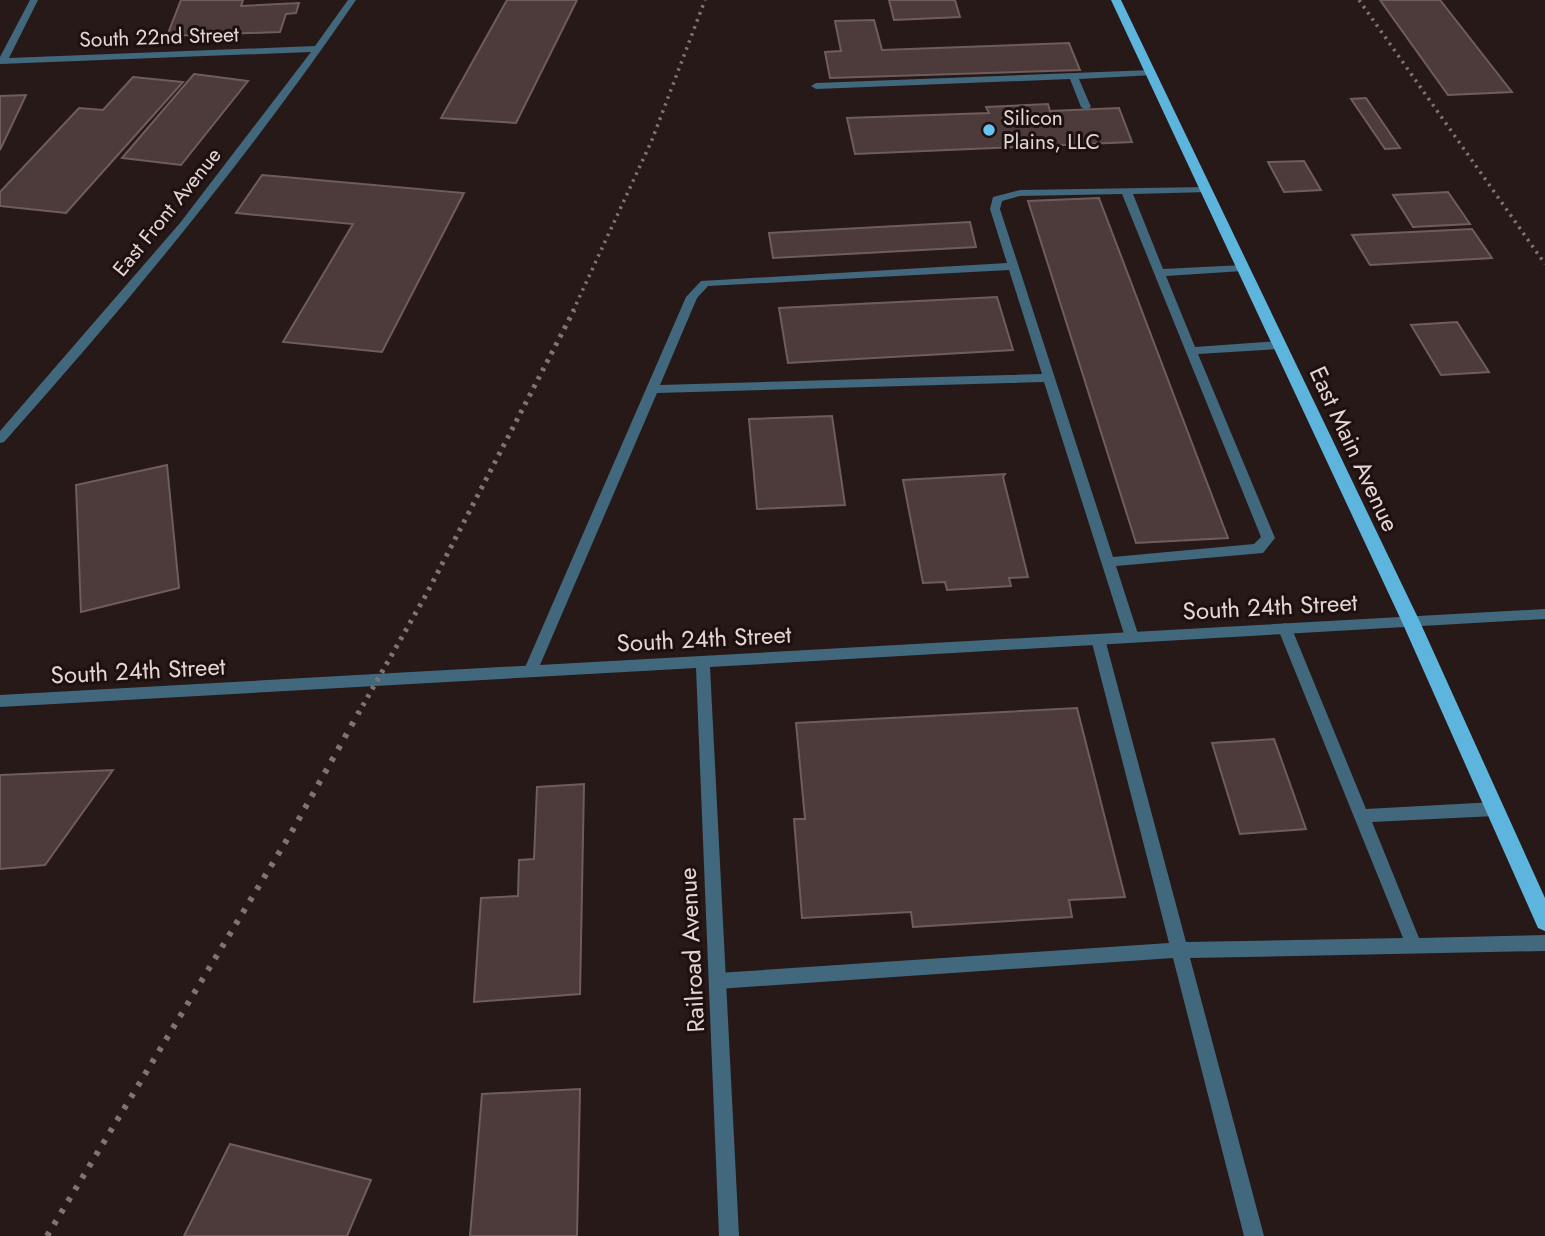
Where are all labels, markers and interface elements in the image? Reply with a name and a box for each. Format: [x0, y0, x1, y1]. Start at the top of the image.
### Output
street label: South 22nd Street [79, 19, 239, 55]
place label: Silicon Plains, LLC [1003, 103, 1100, 157]
marker: Silicon Plains, LLC [981, 122, 997, 138]
street label: East Front Avenue [106, 141, 228, 283]
street label: East Main Avenue [1301, 360, 1408, 537]
street label: South 24th Street [1182, 584, 1358, 629]
street label: South 24th Street [616, 616, 792, 661]
street label: South 24th Street [50, 648, 226, 693]
street label: Railroad Avenue [670, 867, 713, 1033]

